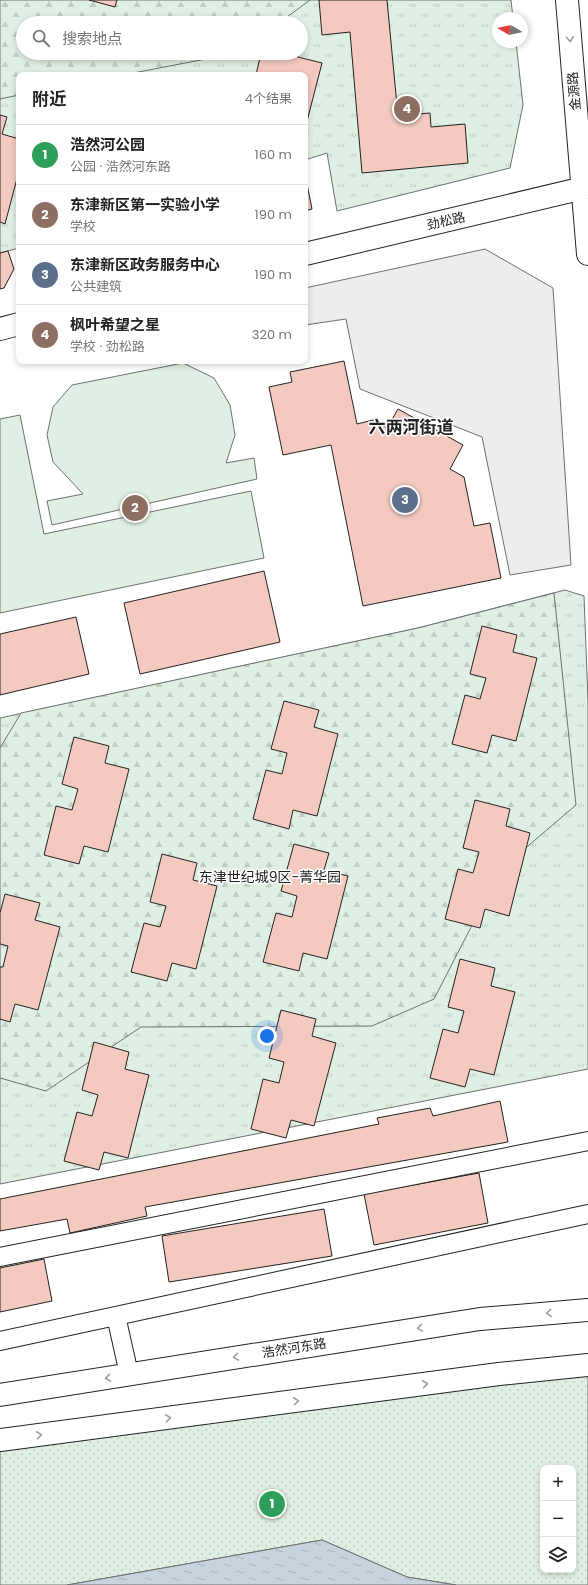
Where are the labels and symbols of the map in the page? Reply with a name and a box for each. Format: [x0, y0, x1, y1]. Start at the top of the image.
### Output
north arrow [492, 12, 528, 48]
one-way arrow [565, 36, 574, 42]
street label: 金源路 [563, 71, 585, 111]
pin: 4 [394, 94, 420, 124]
street label: 劲松路 [425, 207, 467, 235]
district label: 六两河街道 [369, 415, 454, 439]
pin: 3 [392, 485, 418, 515]
pin: 2 [122, 493, 148, 523]
district label: 东津世纪城9区-菁华园 [199, 867, 341, 887]
your location [257, 1026, 277, 1046]
one-way arrow [546, 1309, 552, 1318]
one-way arrow [417, 1323, 423, 1332]
street label: 浩然河东路 [260, 1334, 328, 1362]
one-way arrow [233, 1352, 239, 1361]
one-way arrow [105, 1373, 111, 1382]
one-way arrow [422, 1380, 428, 1389]
one-way arrow [293, 1397, 299, 1406]
one-way arrow [164, 1414, 171, 1423]
one-way arrow [36, 1431, 42, 1440]
pin: 1 [259, 1489, 285, 1519]

